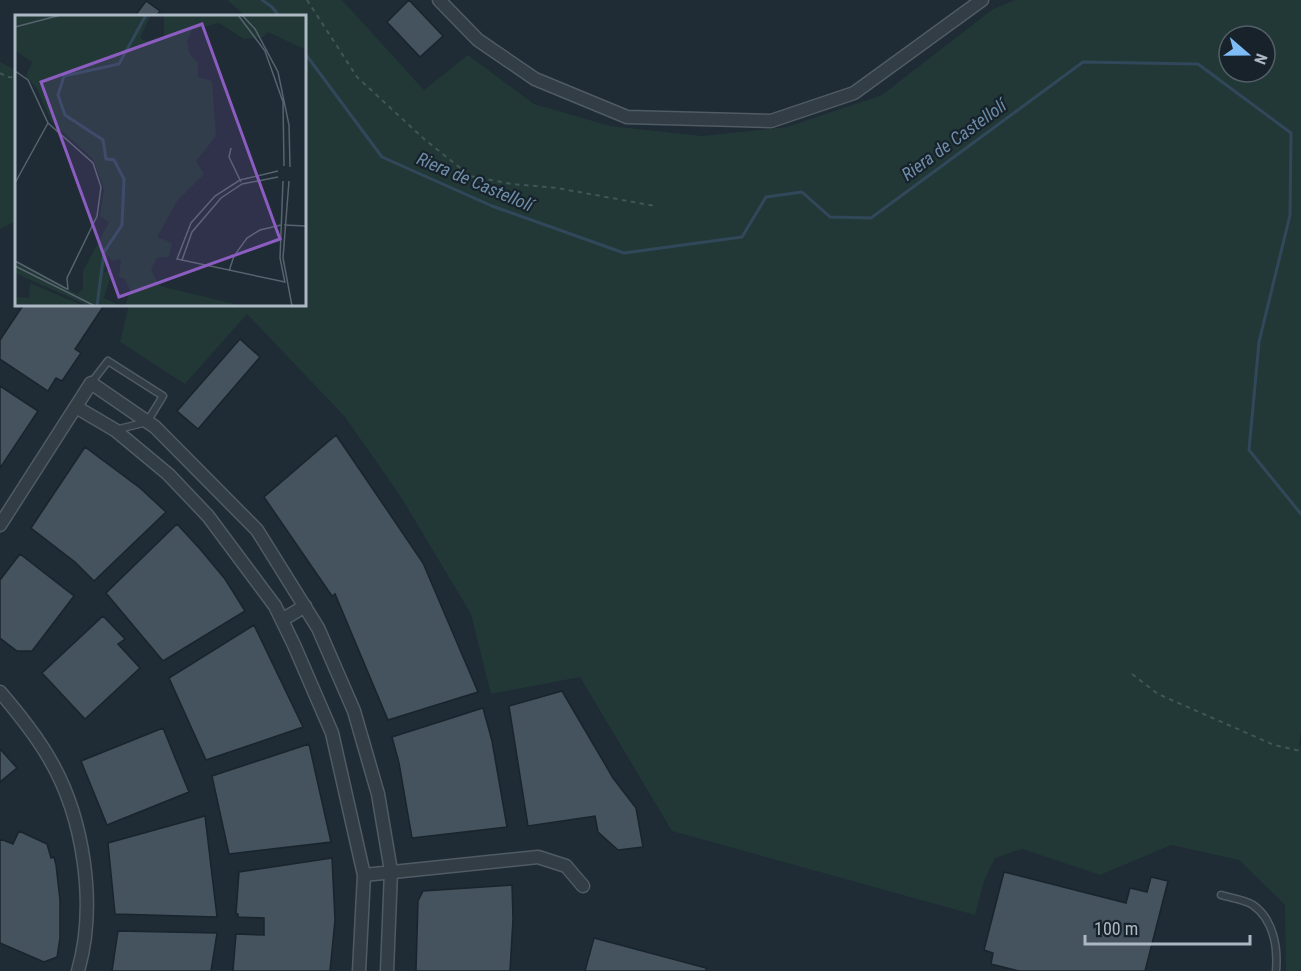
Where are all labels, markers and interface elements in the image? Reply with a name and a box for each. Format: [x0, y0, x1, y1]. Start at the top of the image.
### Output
inset map [15, 15, 306, 306]
north arrow [1217, 24, 1277, 84]
text: N [1250, 51, 1271, 67]
water label: Riera de Castellolí [897, 93, 1012, 185]
water label: Riera de Castellolí [414, 148, 539, 217]
scale bar [1085, 908, 1250, 946]
text: 100 m [1094, 918, 1138, 939]

